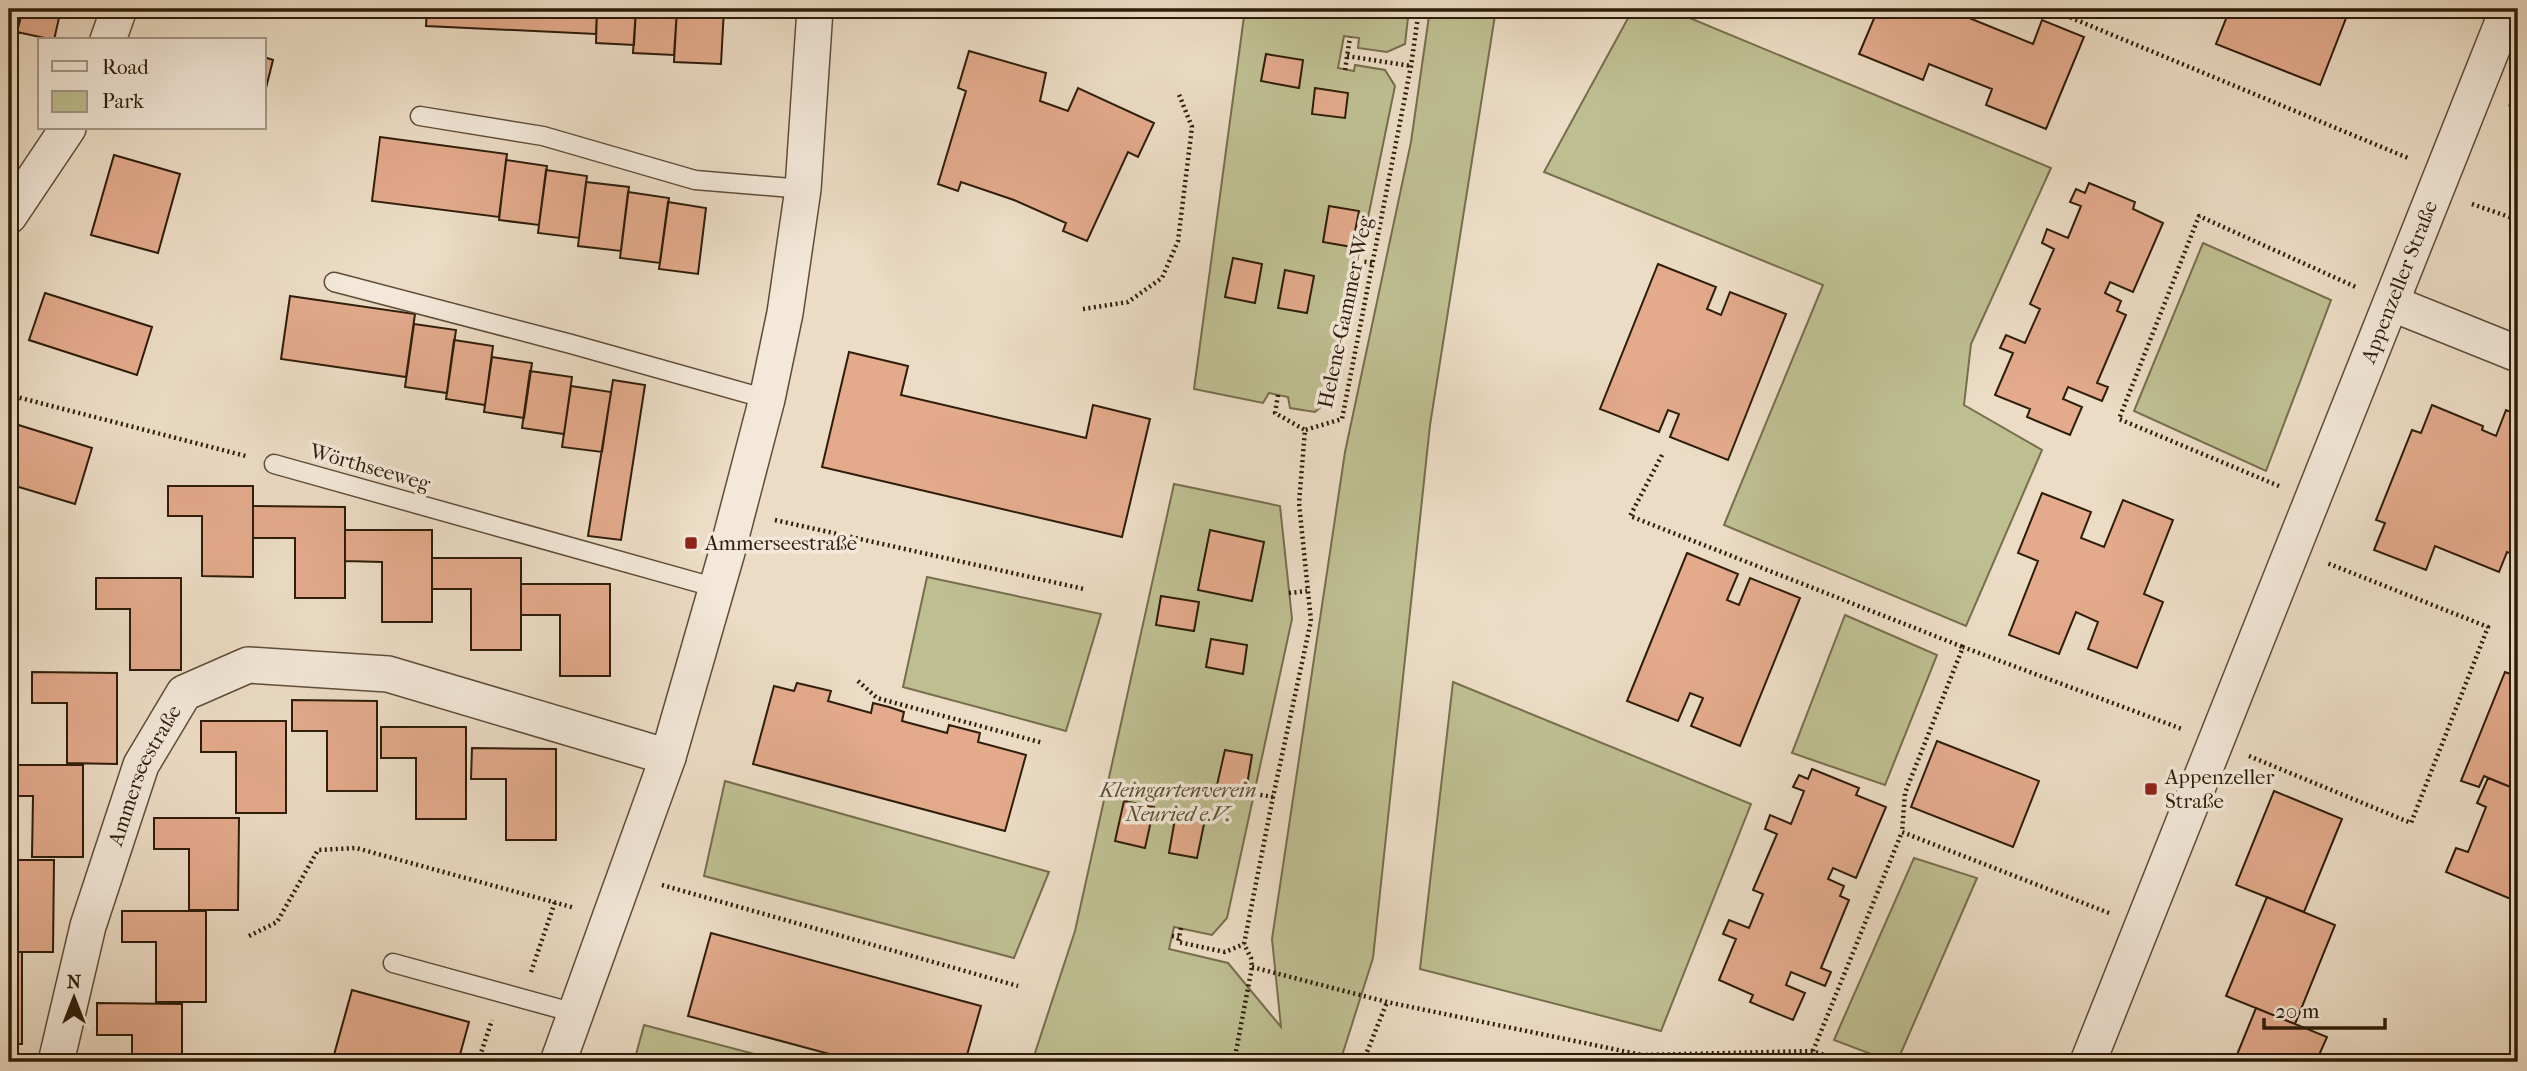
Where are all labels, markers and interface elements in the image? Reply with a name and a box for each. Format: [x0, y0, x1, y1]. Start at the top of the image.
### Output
legend [38, 38, 266, 130]
text: Road [102, 55, 149, 79]
text: Park [102, 89, 144, 113]
street label: Appenzeller Straße [2356, 197, 2442, 367]
street label: Helene-Gammer-Weg [1313, 213, 1377, 410]
street label: Wörthseeweg [306, 438, 434, 496]
place label: Ammerseestraße [704, 531, 857, 555]
marker: Ammerseestraße [683, 535, 699, 551]
street label: Ammerseestraße [103, 701, 186, 850]
place label: Appenzeller Straße [2164, 765, 2274, 813]
park label: Kleingartenverein Neuried e.V. [1097, 778, 1257, 826]
marker: Appenzeller Straße [2143, 781, 2159, 797]
north arrow [38, 962, 108, 1032]
text: N [67, 971, 82, 993]
scale bar [2264, 987, 2385, 1031]
text: 20 m [2275, 999, 2320, 1023]

